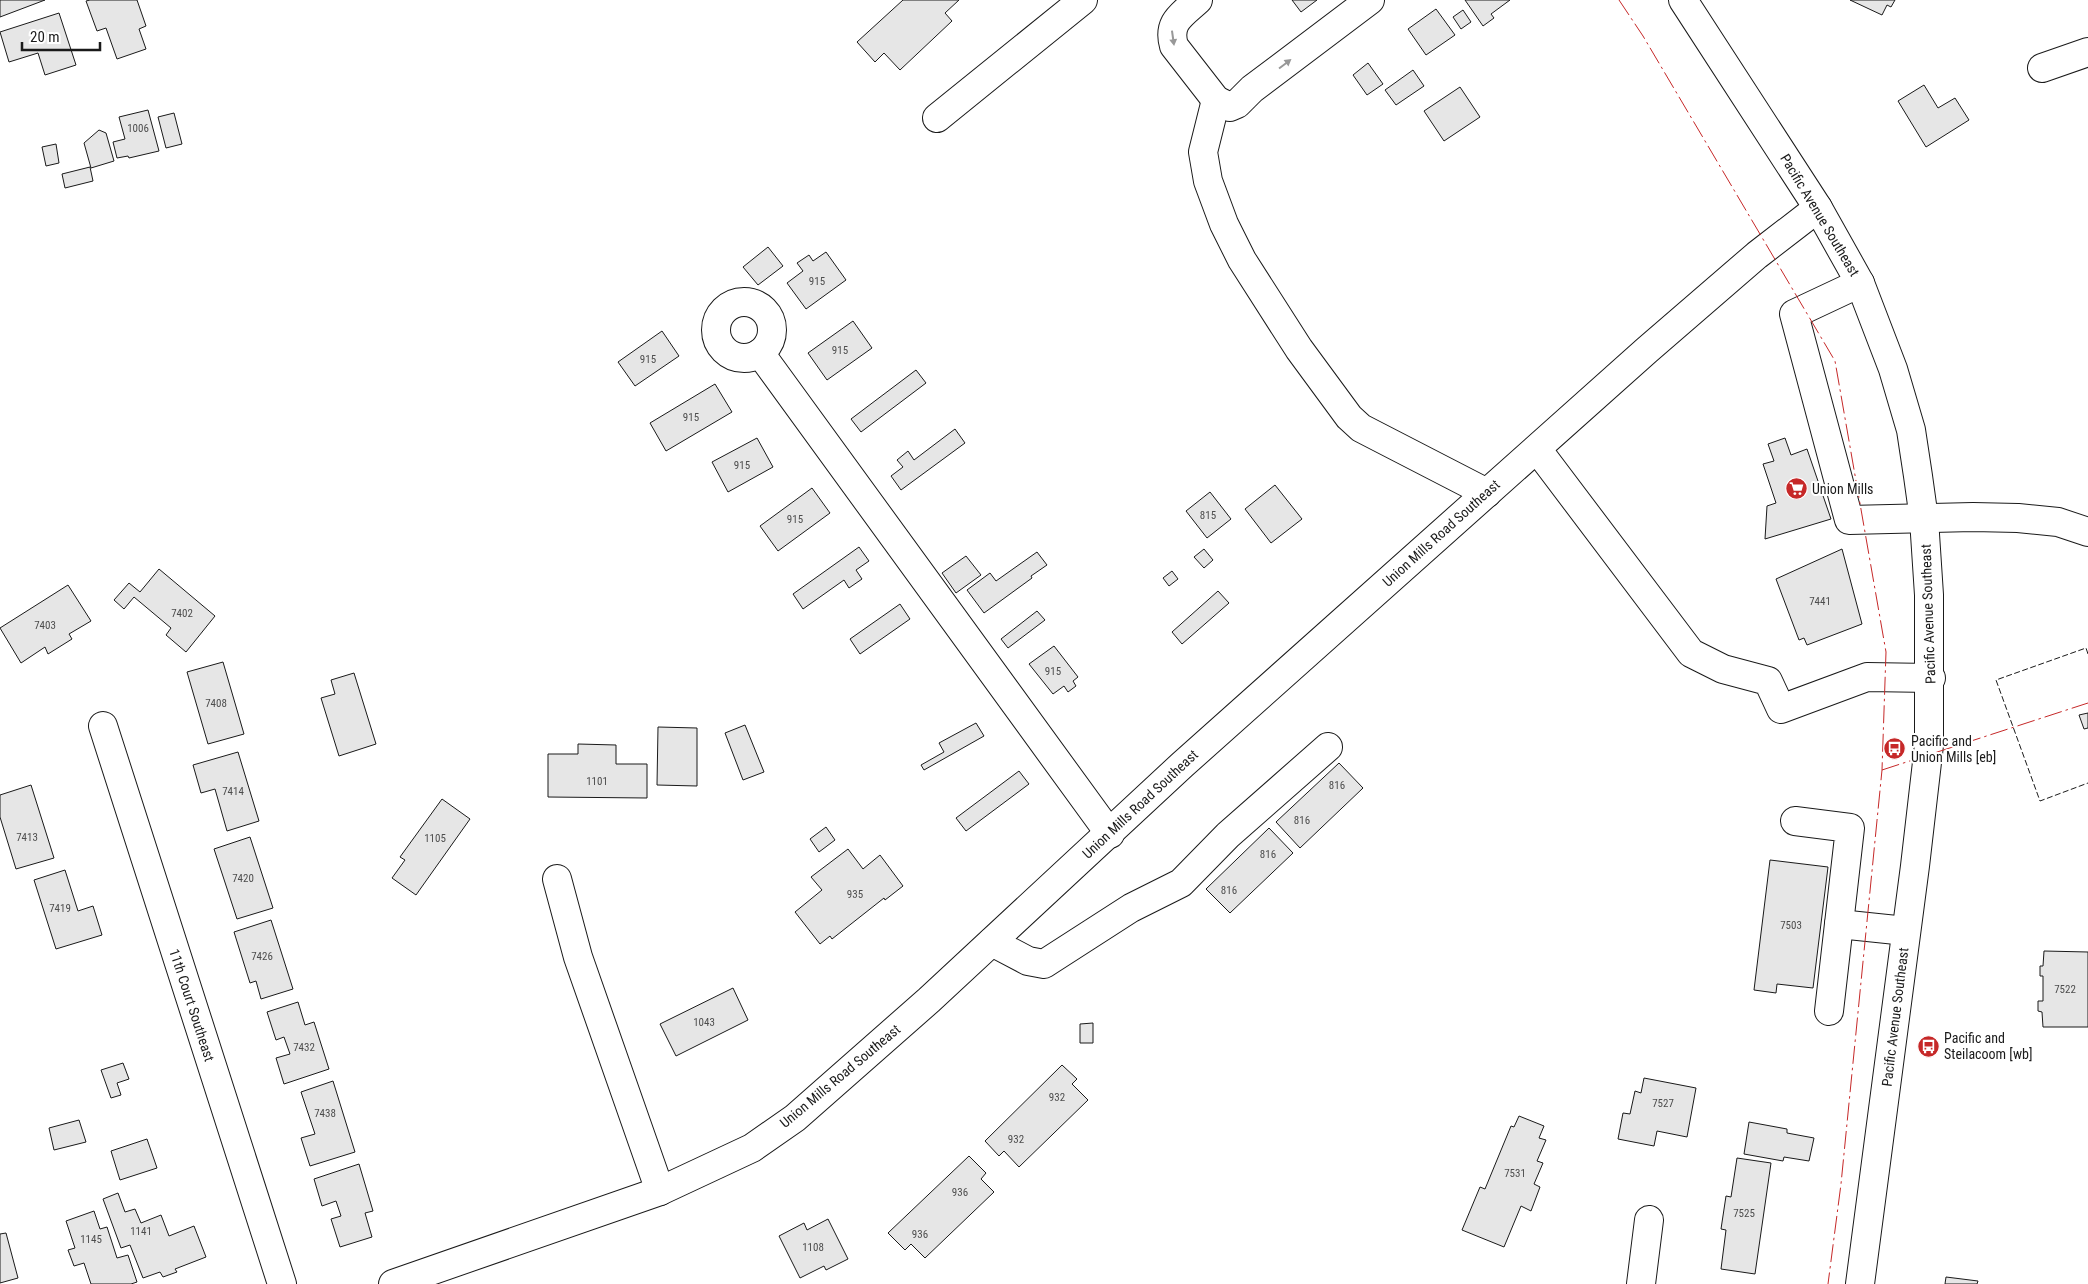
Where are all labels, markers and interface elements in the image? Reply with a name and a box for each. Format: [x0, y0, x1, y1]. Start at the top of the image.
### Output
scale bar [22, 20, 100, 52]
text: 20 m [30, 28, 60, 46]
one-way arrow [1169, 30, 1177, 46]
one-way arrow [1278, 59, 1292, 69]
house number: 1006 [127, 122, 149, 135]
street label: Pacific Avenue Southeast [1777, 151, 1863, 279]
house number: 915 [809, 275, 825, 288]
house number: 915 [832, 344, 848, 357]
house number: 915 [640, 353, 656, 366]
house number: 915 [683, 411, 699, 424]
house number: 915 [734, 459, 750, 472]
street label: Union Mills Road Southeast [1379, 476, 1503, 590]
supermarket icon: Union Mills [1784, 477, 1808, 501]
place label: Union Mills [1812, 481, 1873, 497]
house number: 815 [1200, 509, 1216, 522]
house number: 915 [787, 513, 803, 526]
street label: Pacific Avenue Southeast [1918, 544, 1938, 684]
house number: 7441 [1809, 595, 1831, 608]
house number: 7402 [171, 607, 193, 620]
house number: 7403 [34, 619, 56, 632]
house number: 915 [1045, 665, 1061, 678]
house number: 7408 [205, 697, 227, 710]
place label: Pacific and Union Mills [eb] [1911, 733, 1996, 765]
bus stop icon: Pacific and Union Mills [eb] [1883, 737, 1907, 761]
street label: Union Mills Road Southeast [1079, 746, 1201, 862]
house number: 1101 [586, 775, 608, 788]
house number: 816 [1329, 779, 1345, 792]
house number: 7414 [222, 785, 244, 798]
house number: 816 [1294, 814, 1310, 827]
house number: 7413 [16, 831, 38, 844]
house number: 1105 [424, 832, 446, 845]
house number: 816 [1260, 848, 1276, 861]
house number: 7420 [232, 872, 254, 885]
house number: 816 [1221, 884, 1237, 897]
house number: 935 [847, 888, 863, 901]
house number: 7419 [49, 902, 71, 915]
house number: 7503 [1780, 919, 1802, 932]
street label: 11th Court Southeast [166, 947, 218, 1063]
street label: Pacific Avenue Southeast [1879, 947, 1911, 1087]
house number: 7426 [251, 950, 273, 963]
house number: 7522 [2054, 983, 2076, 996]
house number: 1043 [693, 1016, 715, 1029]
street label: Union Mills Road Southeast [777, 1021, 903, 1131]
place label: Pacific and Steilacoom [wb] [1944, 1030, 2032, 1062]
bus stop icon: Pacific and Steilacoom [wb] [1916, 1034, 1940, 1058]
house number: 7432 [293, 1041, 315, 1054]
house number: 932 [1049, 1091, 1065, 1104]
house number: 7527 [1652, 1097, 1674, 1110]
house number: 7438 [314, 1107, 336, 1120]
house number: 932 [1008, 1133, 1024, 1146]
house number: 7531 [1504, 1167, 1526, 1180]
house number: 936 [952, 1186, 968, 1199]
house number: 7525 [1733, 1207, 1755, 1220]
house number: 1141 [130, 1225, 152, 1238]
house number: 936 [912, 1228, 928, 1241]
house number: 1145 [80, 1233, 102, 1246]
house number: 1108 [802, 1241, 824, 1254]

